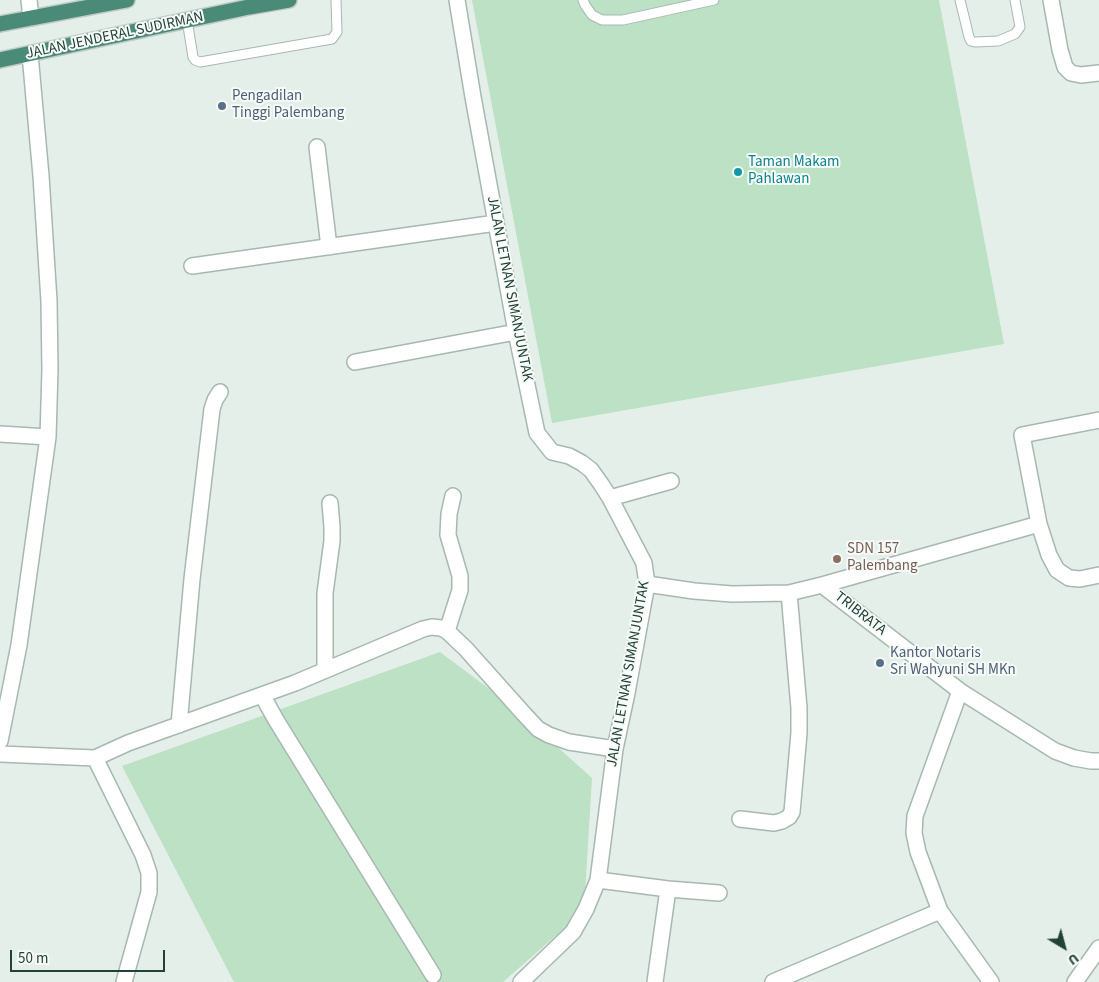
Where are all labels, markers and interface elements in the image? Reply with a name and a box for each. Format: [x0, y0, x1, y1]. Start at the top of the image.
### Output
street label: JALAN JENDERAL SUDIRMAN [25, 8, 205, 64]
place label: Pengadilan Tinggi Palembang [232, 88, 344, 123]
marker: Pengadilan Tinggi Palembang [216, 100, 228, 112]
place label: Taman Makam Pahlawan [748, 154, 839, 189]
marker: Taman Makam Pahlawan [732, 166, 744, 178]
street label: JALAN LETNAN SIMANJUNTAK [482, 195, 536, 383]
place label: SDN 157 Palembang [847, 541, 918, 576]
marker: SDN 157 Palembang [831, 553, 843, 565]
street label: JALAN LETNAN SIMANJUNTAK [604, 579, 654, 769]
street label: TRIBRATA [831, 588, 889, 640]
place label: Kantor Notaris Sri Wahyuni SH MKn [890, 645, 1016, 680]
marker: Kantor Notaris Sri Wahyuni SH MKn [874, 657, 886, 669]
north arrow [1039, 922, 1089, 972]
scale bar [12, 940, 168, 972]
text: 50 m [18, 948, 48, 969]
text: U [1063, 948, 1083, 970]

